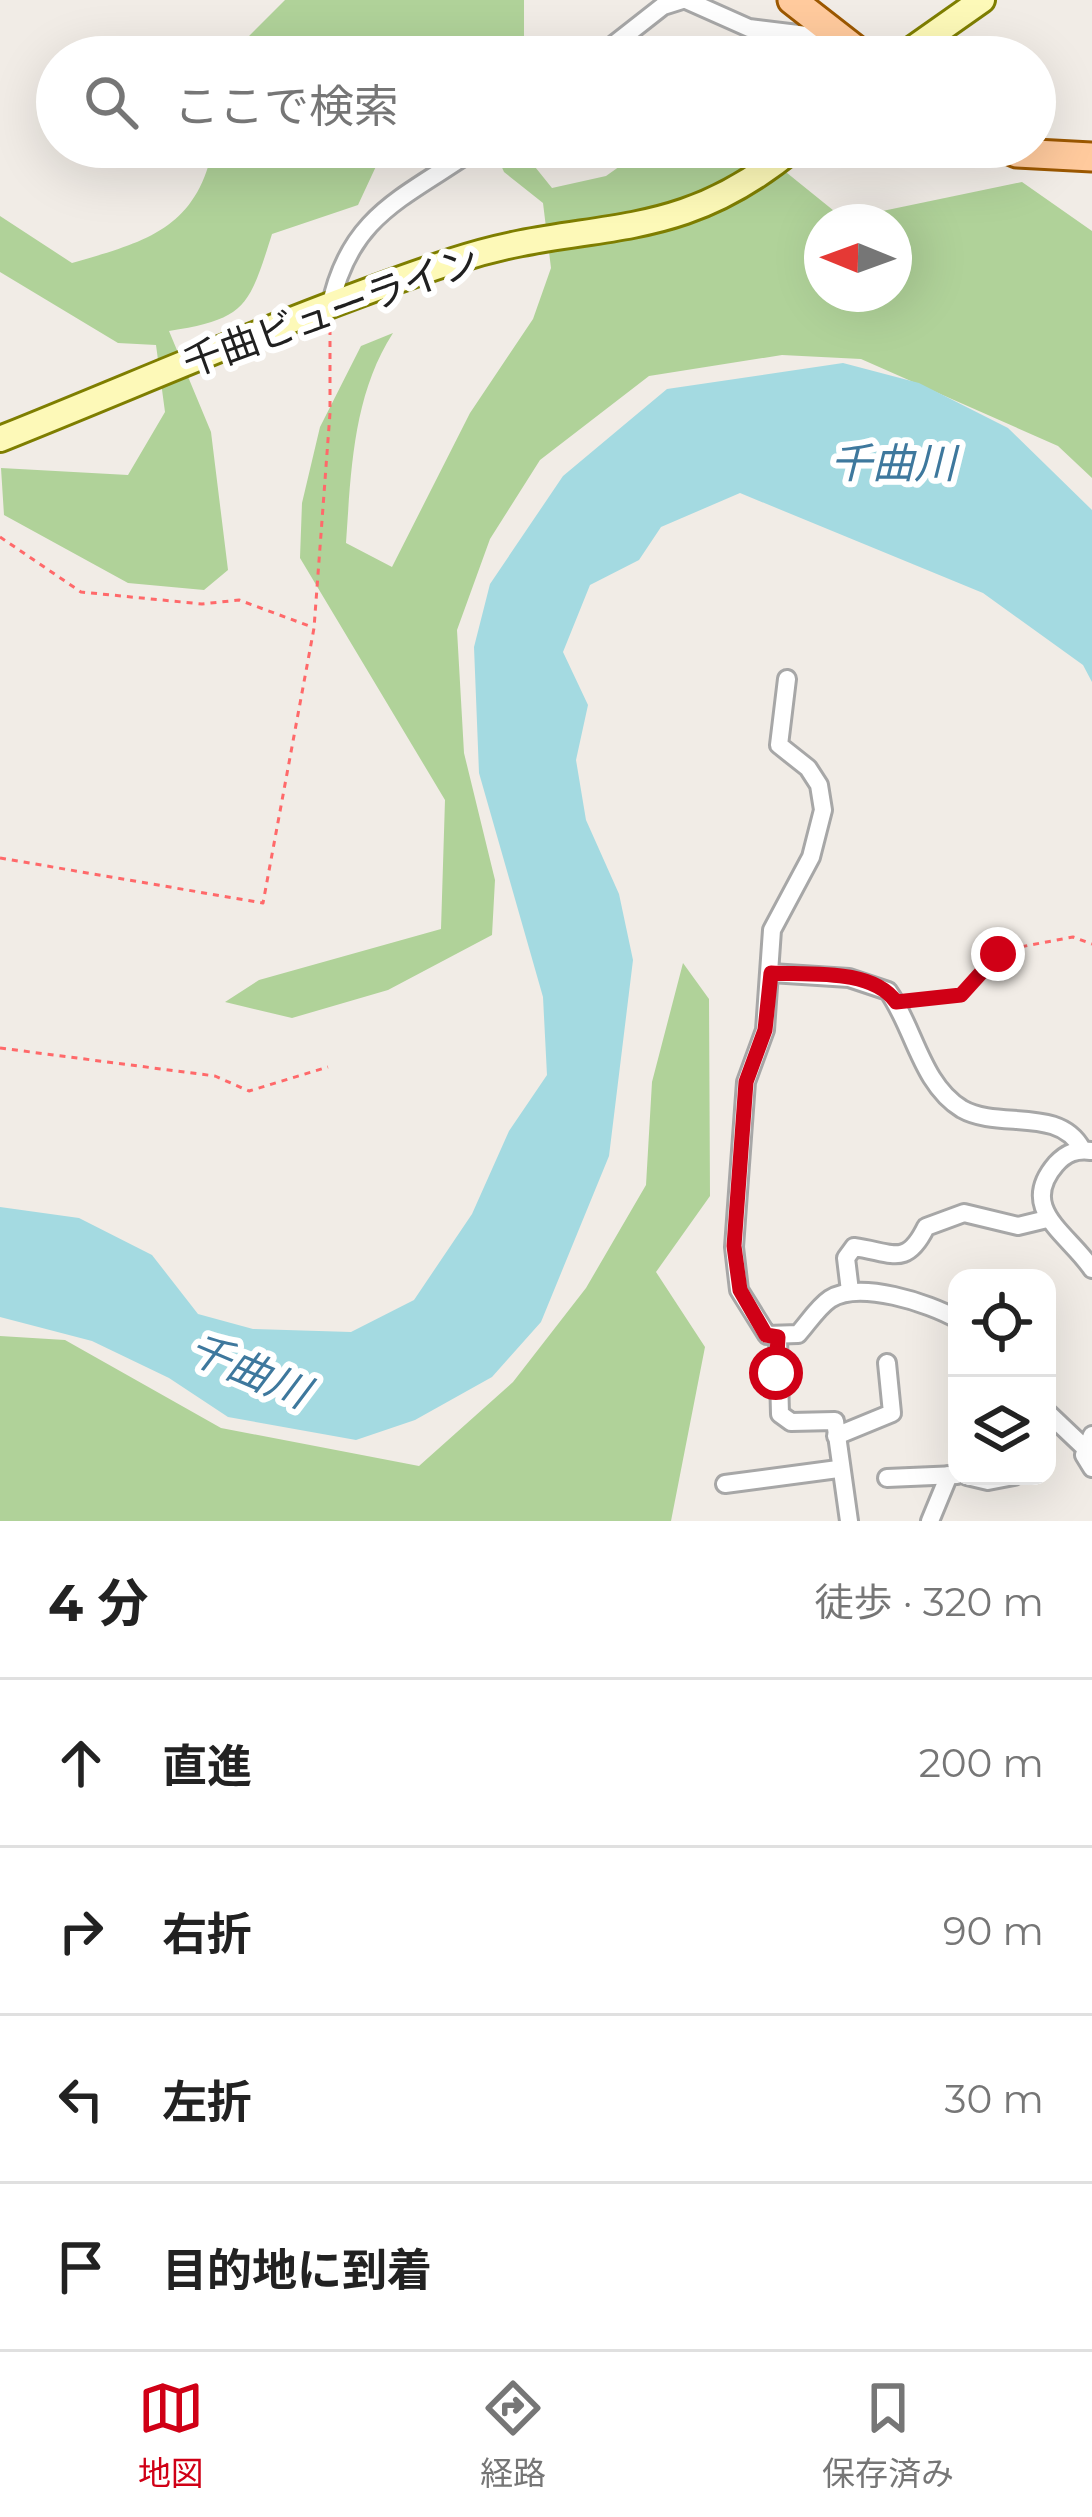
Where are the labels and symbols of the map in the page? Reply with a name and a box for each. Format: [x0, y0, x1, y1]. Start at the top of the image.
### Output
north arrow [804, 204, 912, 312]
street label: 千曲ビューライン [176, 235, 486, 387]
water label: 千曲川 [830, 437, 960, 489]
route end [971, 927, 1025, 981]
water label: 千曲川 [181, 1321, 321, 1420]
route start [749, 1346, 803, 1400]

